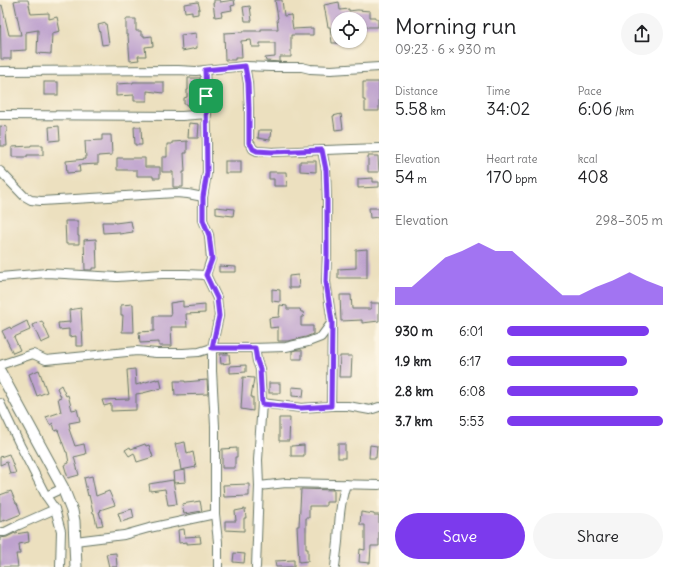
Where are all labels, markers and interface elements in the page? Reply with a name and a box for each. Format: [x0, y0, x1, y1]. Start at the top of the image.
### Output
map controls [331, 12, 367, 48]
button: locate [331, 12, 367, 48]
text: Morning run [395, 12, 517, 40]
button: share [621, 13, 663, 55]
text: 09:23 · 6 × 930 m [395, 41, 496, 58]
pin [189, 79, 223, 113]
text: Distance [395, 84, 438, 98]
text: Time [486, 84, 510, 98]
text: Pace [578, 84, 602, 98]
icon: arrive [195, 85, 217, 107]
text: 5.58 [395, 98, 428, 120]
text: 34:02 [486, 98, 530, 120]
text: 6:06 [578, 98, 612, 120]
text: km [428, 104, 446, 118]
text: /km [612, 104, 634, 118]
text: Elevation [395, 152, 440, 166]
text: Heart rate [486, 152, 537, 166]
text: kcal [578, 152, 597, 166]
text: 54 [395, 166, 415, 188]
text: 170 [486, 166, 513, 188]
text: 408 [578, 166, 608, 188]
text: m [415, 172, 427, 186]
text: bpm [513, 172, 537, 186]
text: Elevation [395, 212, 448, 229]
text: 298–305 m [596, 212, 663, 229]
text: 930 m [395, 323, 433, 340]
text: 6:01 [459, 323, 483, 340]
text: 1.9 km [395, 353, 431, 370]
text: 6:17 [459, 353, 481, 370]
text: 2.8 km [395, 383, 433, 400]
text: 6:08 [459, 383, 485, 400]
text: 3.7 km [395, 413, 433, 430]
text: 5:53 [459, 413, 484, 430]
button: Save [395, 513, 525, 559]
button: Share [533, 513, 663, 559]

